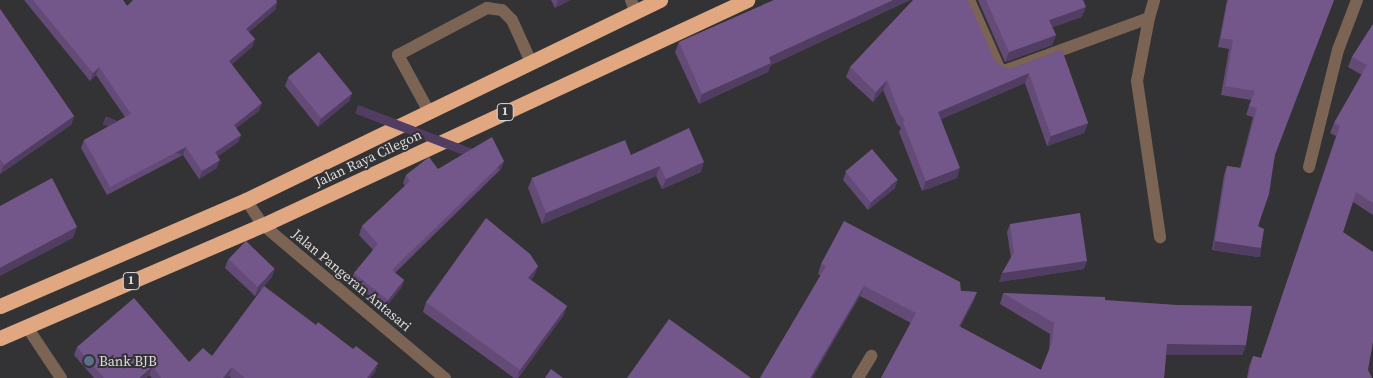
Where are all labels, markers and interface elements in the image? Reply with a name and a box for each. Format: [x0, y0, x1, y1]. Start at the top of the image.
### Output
road number: 1 [496, 102, 514, 121]
street label: Jalan Raya Cilegon [312, 126, 424, 190]
street label: Jalan Pangeran Antasari [289, 225, 415, 335]
road number: 1 [122, 272, 140, 290]
place label: Bank BJB [99, 353, 157, 369]
marker: Bank BJB [83, 355, 95, 367]

